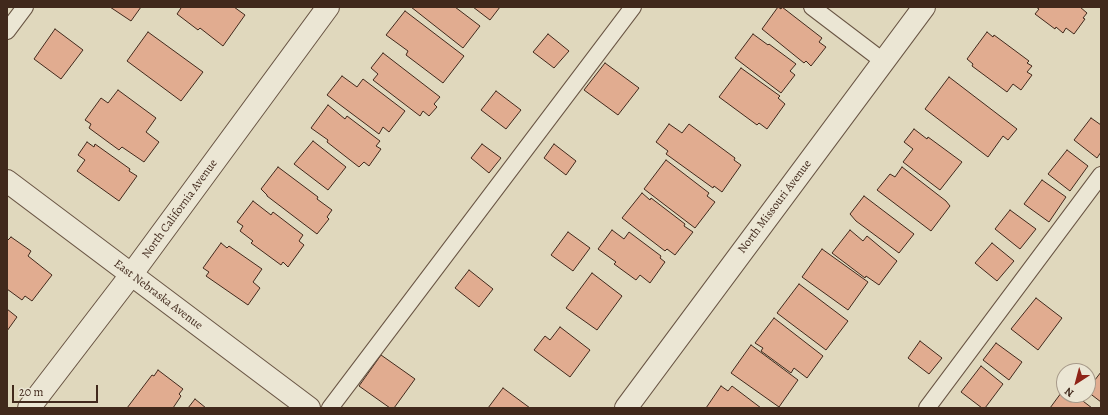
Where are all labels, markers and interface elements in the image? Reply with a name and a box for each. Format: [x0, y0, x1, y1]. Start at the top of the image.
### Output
street label: North California Avenue [139, 157, 221, 261]
street label: North Missouri Avenue [735, 157, 815, 257]
street label: East Nebraska Avenue [111, 257, 205, 333]
north arrow [1056, 363, 1096, 403]
scale bar [14, 377, 100, 403]
text: 20 m [19, 384, 43, 400]
text: N [1062, 384, 1077, 401]

